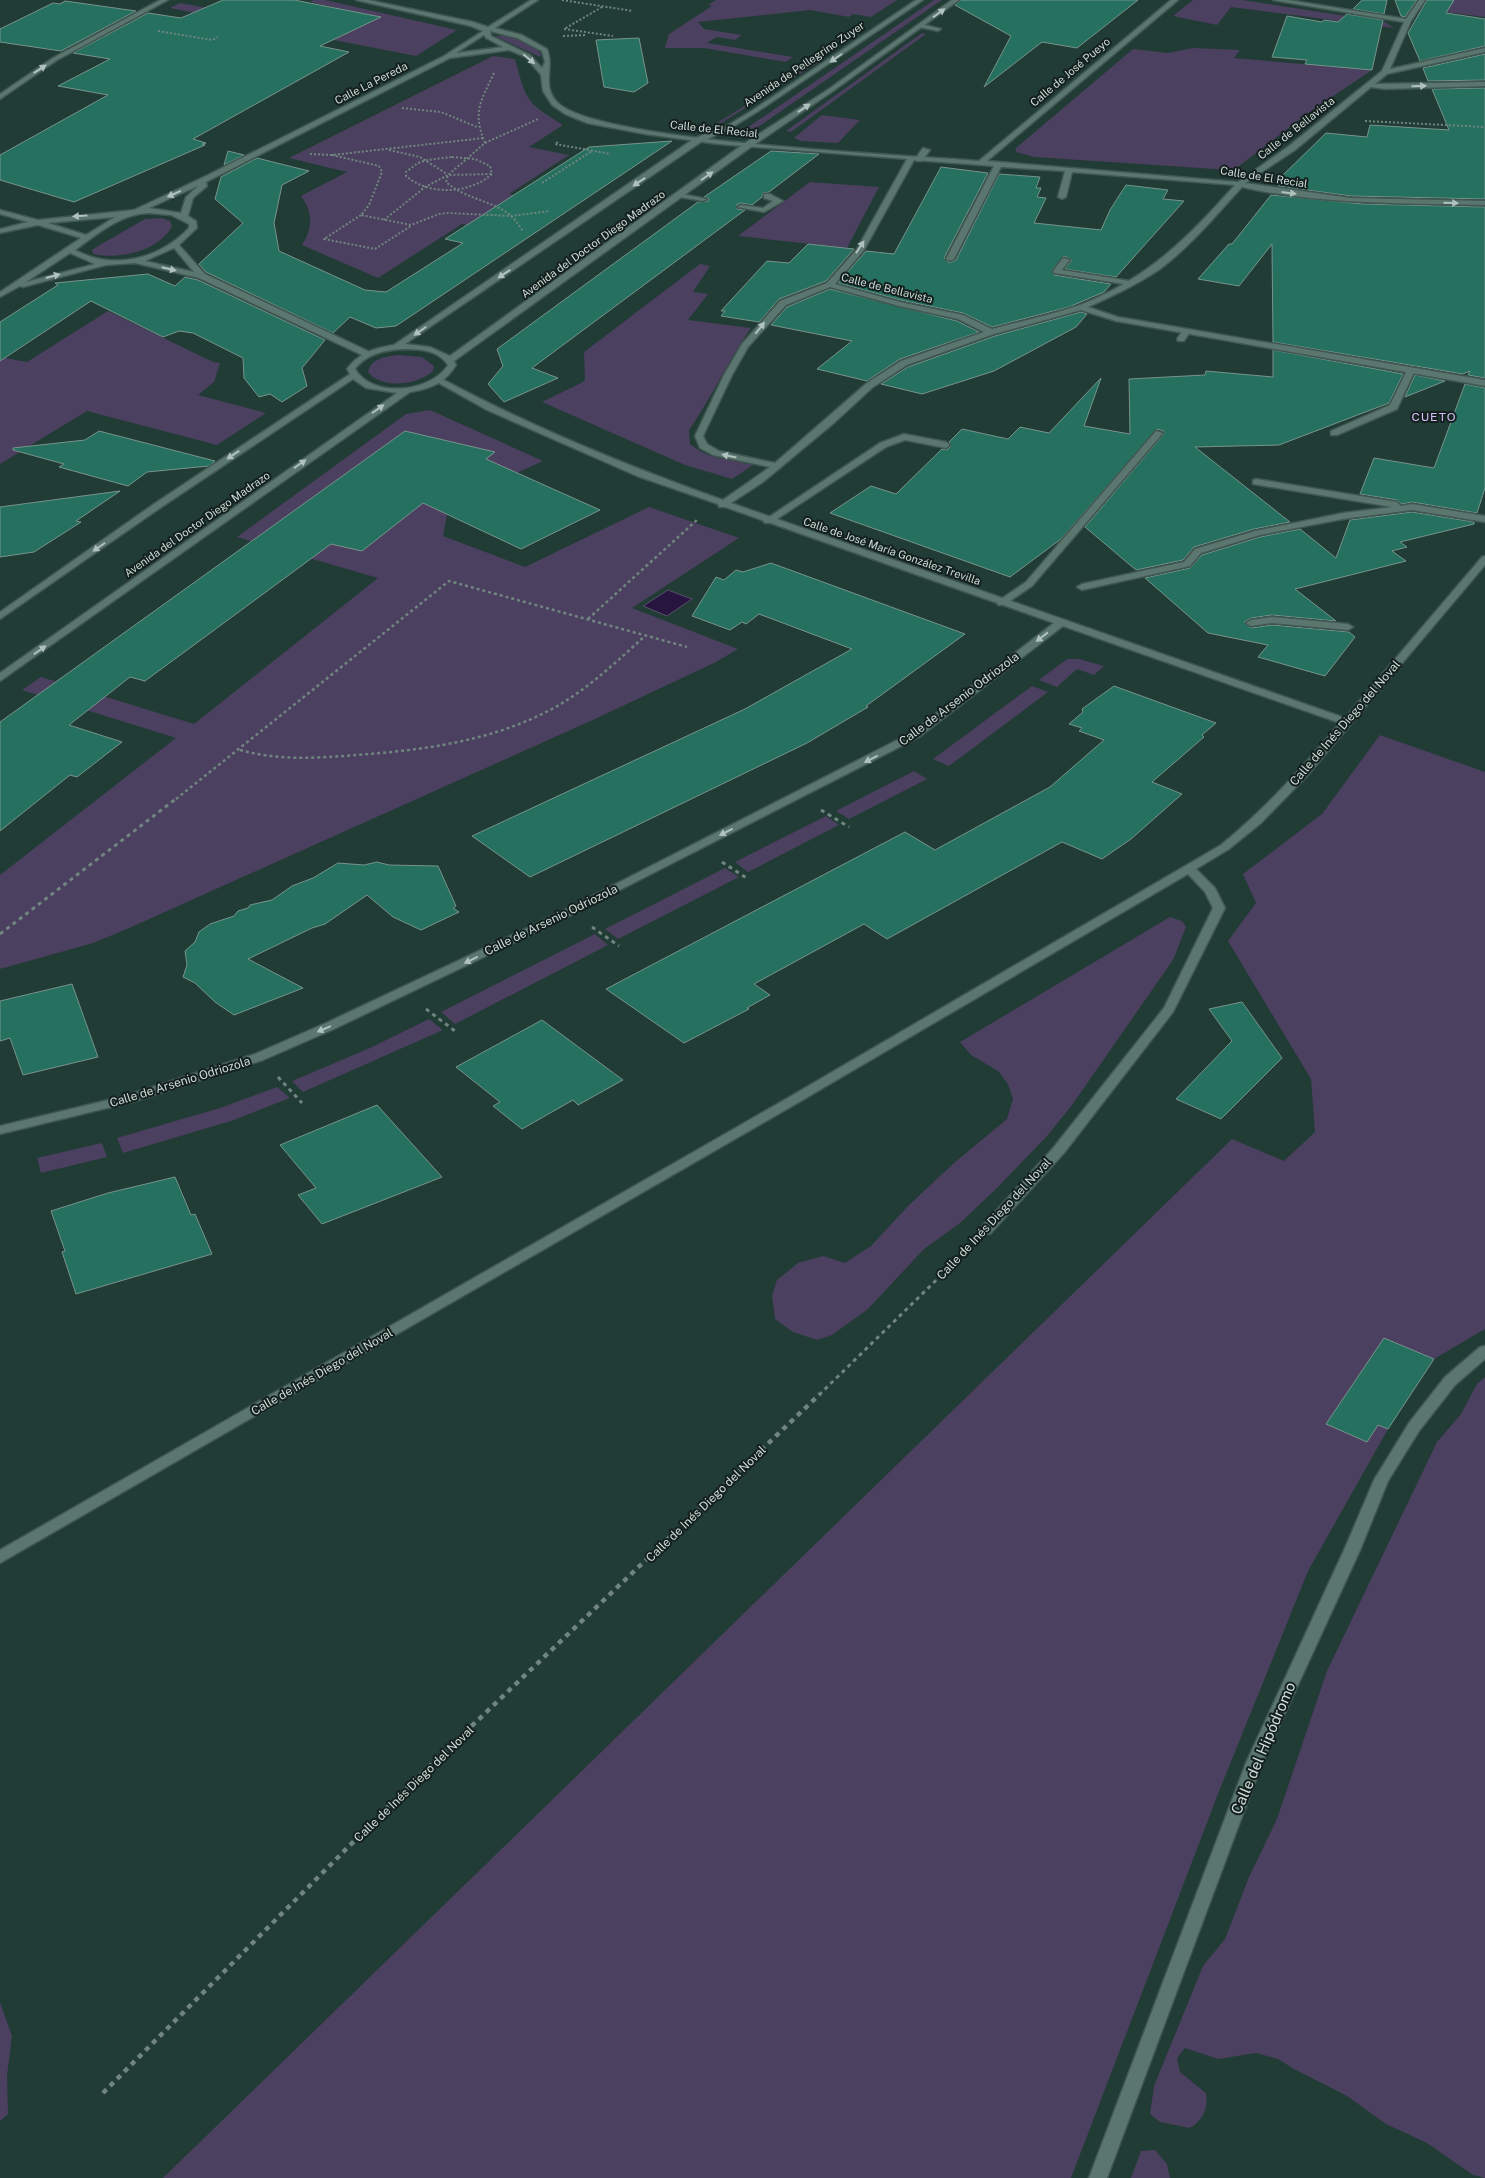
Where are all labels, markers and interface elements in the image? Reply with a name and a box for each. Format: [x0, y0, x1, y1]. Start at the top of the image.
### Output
one-way arrow [932, 8, 945, 18]
street label: Avenida de Pellegrino Zuyer [741, 19, 867, 109]
street label: Calle de José Pueyo [1028, 35, 1112, 109]
one-way arrow [829, 53, 843, 62]
one-way arrow [523, 54, 536, 65]
street label: Calle La Pereda [333, 60, 409, 106]
one-way arrow [33, 64, 47, 74]
one-way arrow [1411, 82, 1427, 90]
street label: Calle de Bellavista [1255, 94, 1337, 162]
one-way arrow [798, 103, 811, 112]
street label: Calle de El Recial [670, 118, 758, 140]
street label: Calle de El Recial [1220, 164, 1308, 190]
one-way arrow [700, 171, 714, 181]
one-way arrow [632, 177, 646, 187]
street label: Avenida del Doctor Diego Madrazo [519, 188, 667, 300]
one-way arrow [1281, 189, 1297, 197]
one-way arrow [167, 190, 181, 198]
one-way arrow [1443, 199, 1459, 207]
one-way arrow [72, 213, 88, 221]
one-way arrow [856, 240, 865, 254]
one-way arrow [161, 265, 176, 273]
one-way arrow [498, 269, 511, 278]
street label: Calle de Bellavista [840, 271, 934, 305]
one-way arrow [46, 272, 61, 280]
one-way arrow [754, 322, 765, 335]
one-way arrow [414, 325, 427, 336]
one-way arrow [372, 404, 385, 414]
district label: CUETO [1411, 410, 1457, 424]
one-way arrow [226, 450, 240, 460]
one-way arrow [721, 452, 736, 460]
one-way arrow [293, 459, 307, 469]
street label: Avenida del Doctor Diego Madrazo [122, 469, 272, 579]
street label: Calle de José María González Trevilla [802, 515, 982, 587]
one-way arrow [92, 542, 106, 552]
one-way arrow [1036, 631, 1049, 642]
one-way arrow [33, 645, 47, 655]
street label: Calle de Arsenio Odriozola [896, 649, 1022, 749]
street label: Calle de Inés Diego del Noval [1287, 657, 1403, 788]
one-way arrow [864, 755, 879, 763]
one-way arrow [719, 828, 733, 836]
street label: Calle de Arsenio Odriozola [482, 882, 620, 958]
one-way arrow [464, 956, 478, 964]
one-way arrow [317, 1025, 331, 1033]
street label: Calle de Arsenio Odriozola [108, 1054, 252, 1110]
street label: Calle de Inés Diego del Noval [934, 1155, 1054, 1283]
street label: Calle de Inés Diego del Noval [249, 1326, 396, 1418]
street label: Calle de Inés Diego del Noval [643, 1443, 769, 1565]
street label: Calle del Hipódromo [1227, 1679, 1299, 1817]
street label: Calle de Inés Diego del Noval [351, 1723, 477, 1845]

